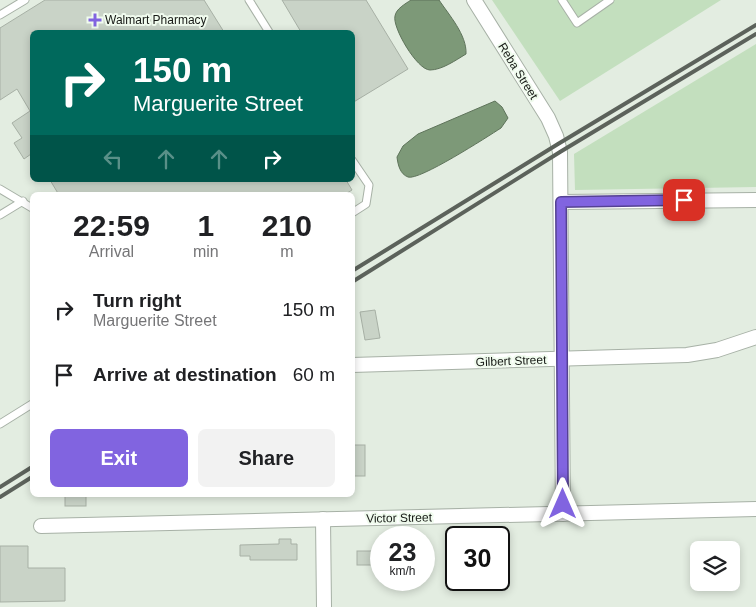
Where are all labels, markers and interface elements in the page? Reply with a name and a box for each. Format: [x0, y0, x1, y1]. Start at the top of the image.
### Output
place label: Walmart Pharmacy [105, 13, 207, 27]
marker: Walmart Pharmacy [89, 14, 101, 26]
street label: Reba Street [495, 40, 541, 102]
icon: right [50, 50, 115, 115]
text: 150 m [133, 50, 232, 89]
text: Marguerite Street [133, 91, 303, 116]
icon: left [99, 145, 127, 173]
icon: ahead [152, 145, 180, 173]
icon: ahead [205, 145, 233, 173]
icon: right [258, 145, 286, 173]
pin [663, 179, 705, 221]
icon: arrive [670, 186, 698, 214]
text: 22:59 [73, 209, 150, 242]
text: 1 [197, 209, 214, 242]
text: 210 [262, 209, 312, 242]
text: Arrival [89, 243, 134, 260]
text: min [193, 243, 219, 260]
text: m [280, 243, 293, 260]
text: Turn right [93, 290, 181, 311]
icon: right [50, 296, 78, 324]
text: 150 m [282, 299, 335, 320]
text: Marguerite Street [93, 312, 217, 329]
street label: Gilbert Street [475, 353, 547, 369]
icon: arrive [50, 361, 78, 389]
text: Arrive at destination [93, 364, 277, 385]
text: 60 m [293, 364, 335, 385]
button: Exit [50, 429, 188, 487]
button: Share [198, 429, 335, 487]
position arrow [536, 477, 588, 529]
street label: Victor Street [366, 510, 433, 526]
speed limit sign: 30 [445, 526, 510, 591]
text: 23 [389, 538, 416, 566]
map controls [690, 541, 740, 591]
button: layers [690, 541, 740, 591]
text: km/h [389, 564, 416, 578]

